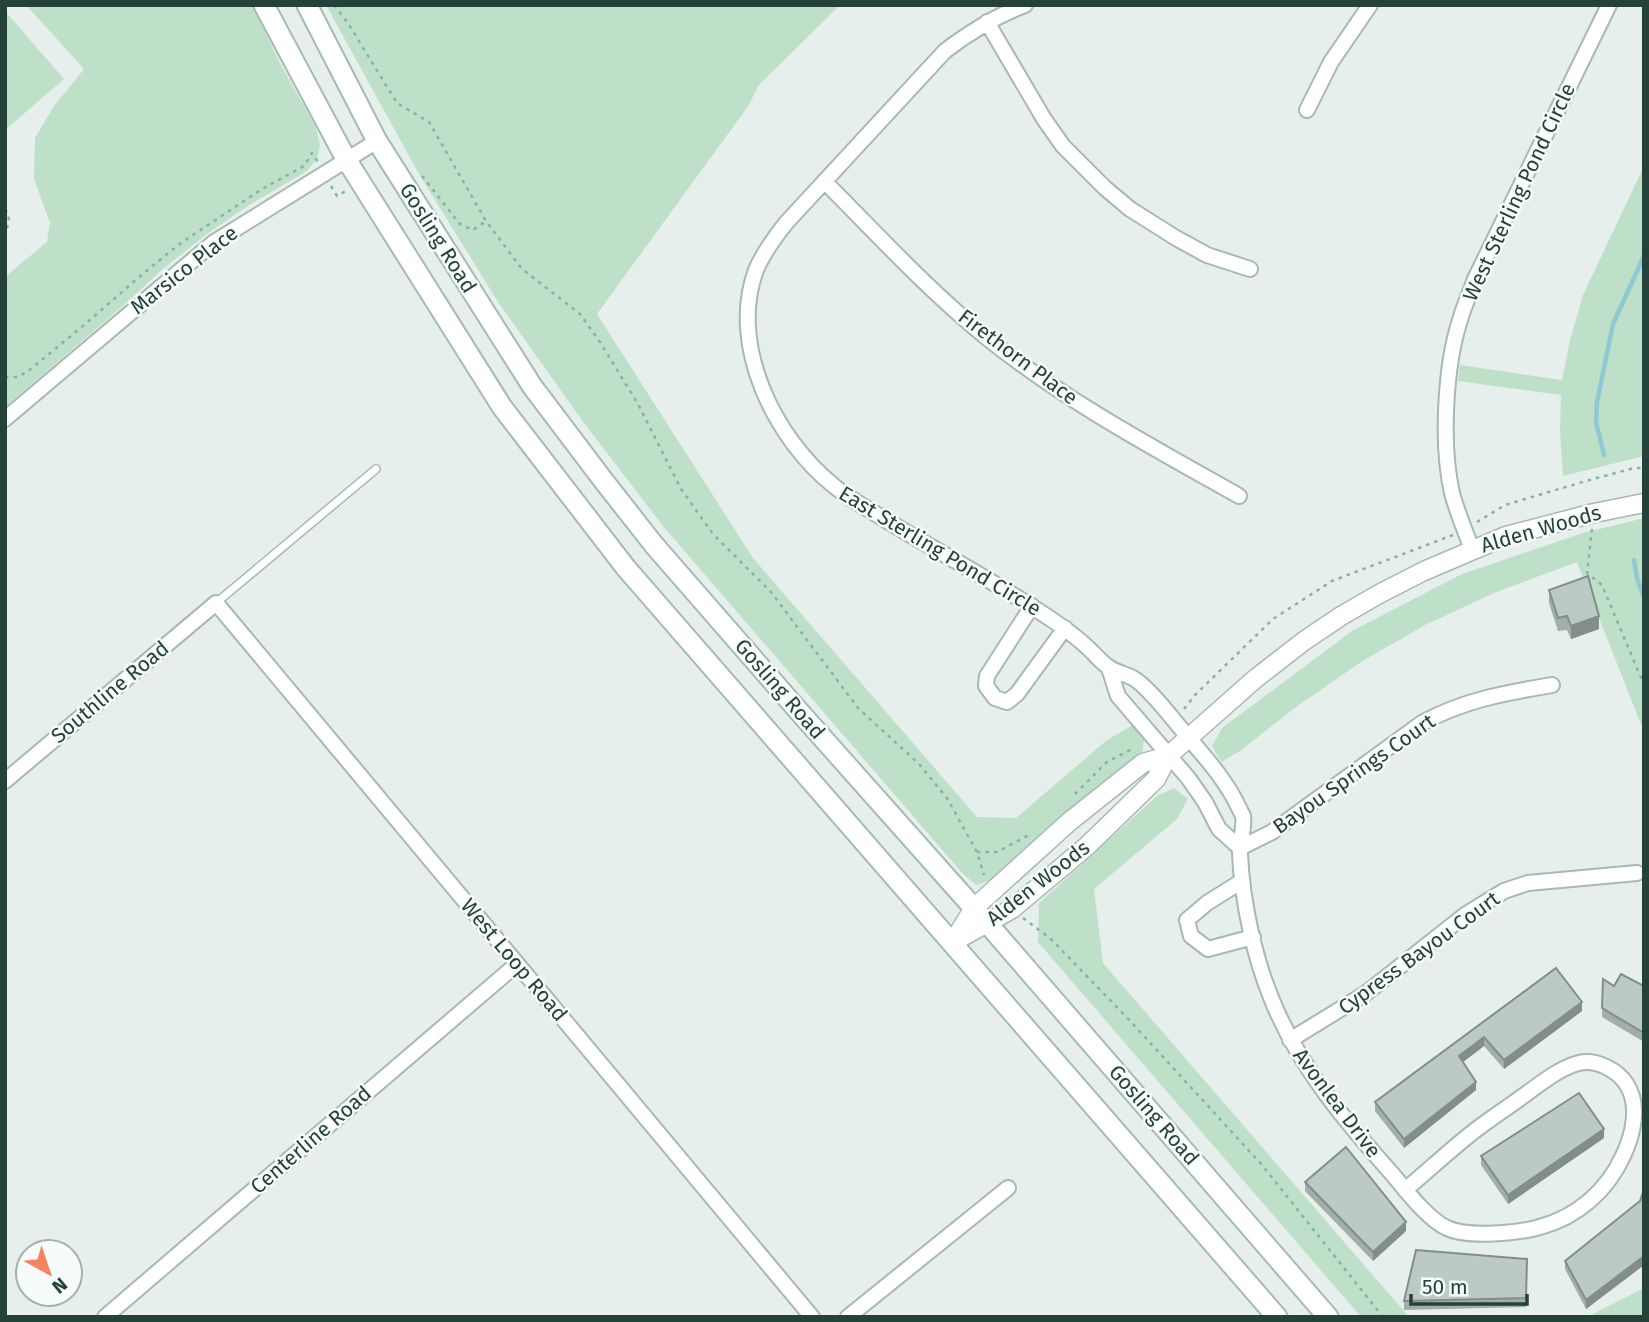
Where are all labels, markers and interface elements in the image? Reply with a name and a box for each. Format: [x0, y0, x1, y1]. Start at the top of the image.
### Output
street label: West Sterling Pond Circle [1457, 79, 1581, 305]
street label: Gosling Road [394, 178, 482, 298]
street label: Marsico Place [125, 220, 243, 320]
street label: Firethorn Place [953, 304, 1083, 410]
street label: East Sterling Pond Circle [834, 480, 1046, 622]
street label: Alden Woods [1478, 499, 1604, 559]
street label: Gosling Road [729, 633, 831, 745]
street label: Southline Road [46, 635, 174, 749]
street label: Bayou Springs Court [1268, 708, 1440, 840]
street label: Alden Woods [981, 834, 1095, 931]
street label: Cypress Bayou Court [1333, 885, 1505, 1020]
street label: West Loop Road [455, 893, 573, 1027]
street label: Avonlea Drive [1287, 1043, 1387, 1163]
street label: Gosling Road [1103, 1059, 1205, 1171]
street label: Centerline Road [245, 1080, 377, 1200]
north arrow [14, 1238, 84, 1308]
scale bar [1411, 1262, 1526, 1306]
text: N [47, 1273, 72, 1299]
text: 50 m [1422, 1274, 1468, 1300]

